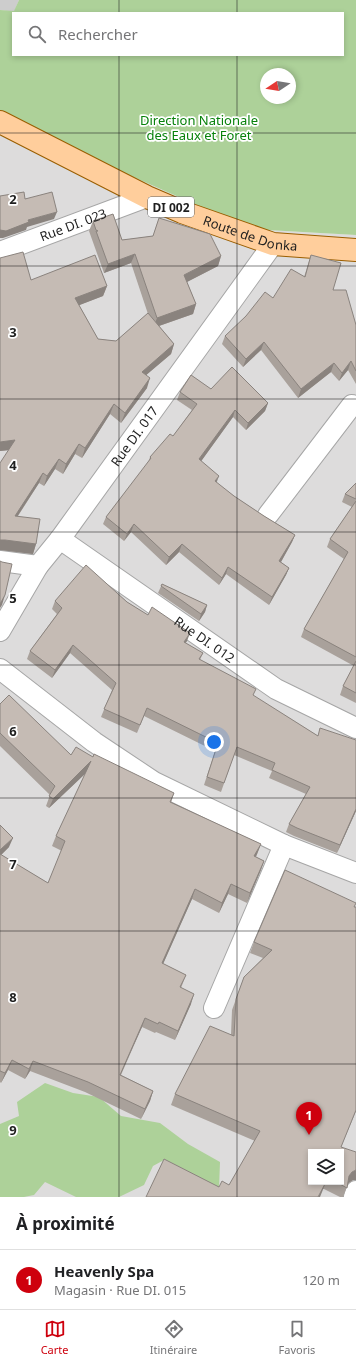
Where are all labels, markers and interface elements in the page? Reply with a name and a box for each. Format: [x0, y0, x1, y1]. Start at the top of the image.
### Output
search box [12, 12, 344, 56]
icon: search [26, 23, 48, 45]
text: Rechercher [58, 24, 138, 44]
north arrow [260, 68, 296, 104]
park label: Direction Nationale des Eaux et Foret [140, 111, 258, 144]
text: 2 [9, 190, 17, 208]
road number: DI 002 [148, 197, 194, 217]
street label: Rue DI. 023 [37, 204, 109, 245]
street label: Route de Donka [201, 211, 298, 255]
text: 3 [9, 323, 17, 341]
street label: Rue DI. 017 [106, 402, 162, 470]
text: 4 [9, 456, 17, 474]
text: 5 [9, 589, 17, 607]
street label: Rue DI. 012 [171, 612, 238, 667]
text: 6 [9, 722, 17, 740]
your location [204, 732, 224, 752]
text: 7 [9, 855, 17, 873]
text: 8 [9, 988, 17, 1006]
pin: 1 [296, 1102, 322, 1135]
text: 9 [9, 1121, 17, 1139]
map controls [308, 1149, 344, 1185]
button: layers [308, 1149, 344, 1185]
text: À proximité [16, 1212, 115, 1235]
text: Heavenly Spa [54, 1261, 154, 1281]
text: 1 [25, 1271, 33, 1289]
text: 120 m [302, 1271, 340, 1289]
text: Magasin · Rue DI. 015 [54, 1281, 186, 1299]
tab: Carte [41, 1318, 69, 1357]
tab: Itinéraire [150, 1318, 197, 1357]
tab: Favoris [279, 1318, 315, 1357]

